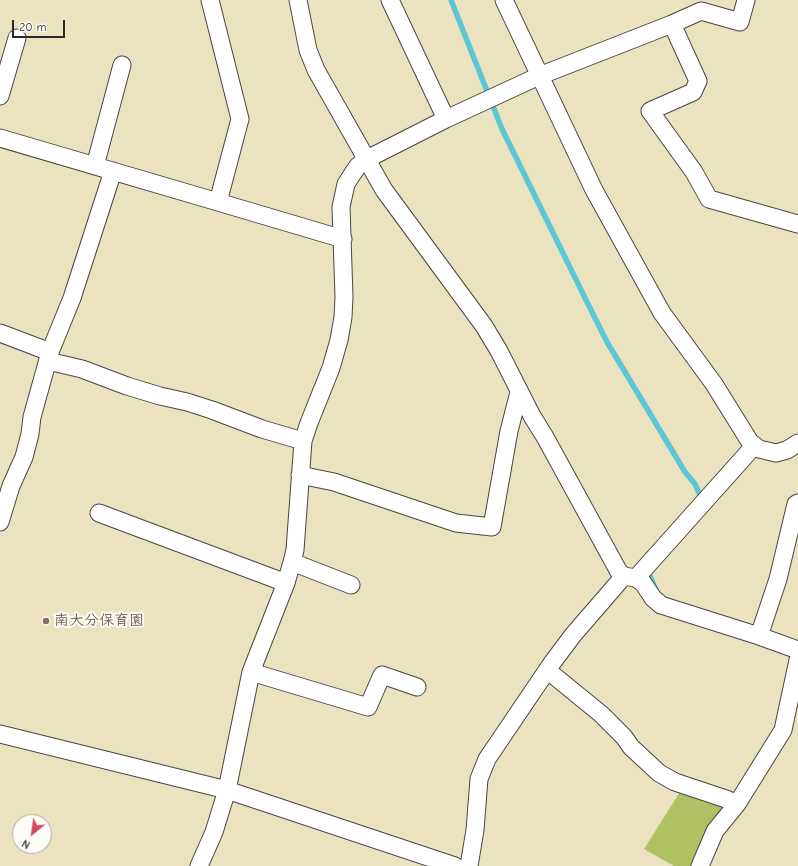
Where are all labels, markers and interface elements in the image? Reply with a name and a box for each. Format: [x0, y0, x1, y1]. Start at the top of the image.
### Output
scale bar [14, 12, 67, 38]
text: 20 m [19, 20, 47, 34]
place label: 南大分保育園 [54, 612, 144, 630]
marker: 南大分保育園 [41, 616, 51, 626]
north arrow [12, 814, 52, 854]
text: N [20, 837, 33, 851]

